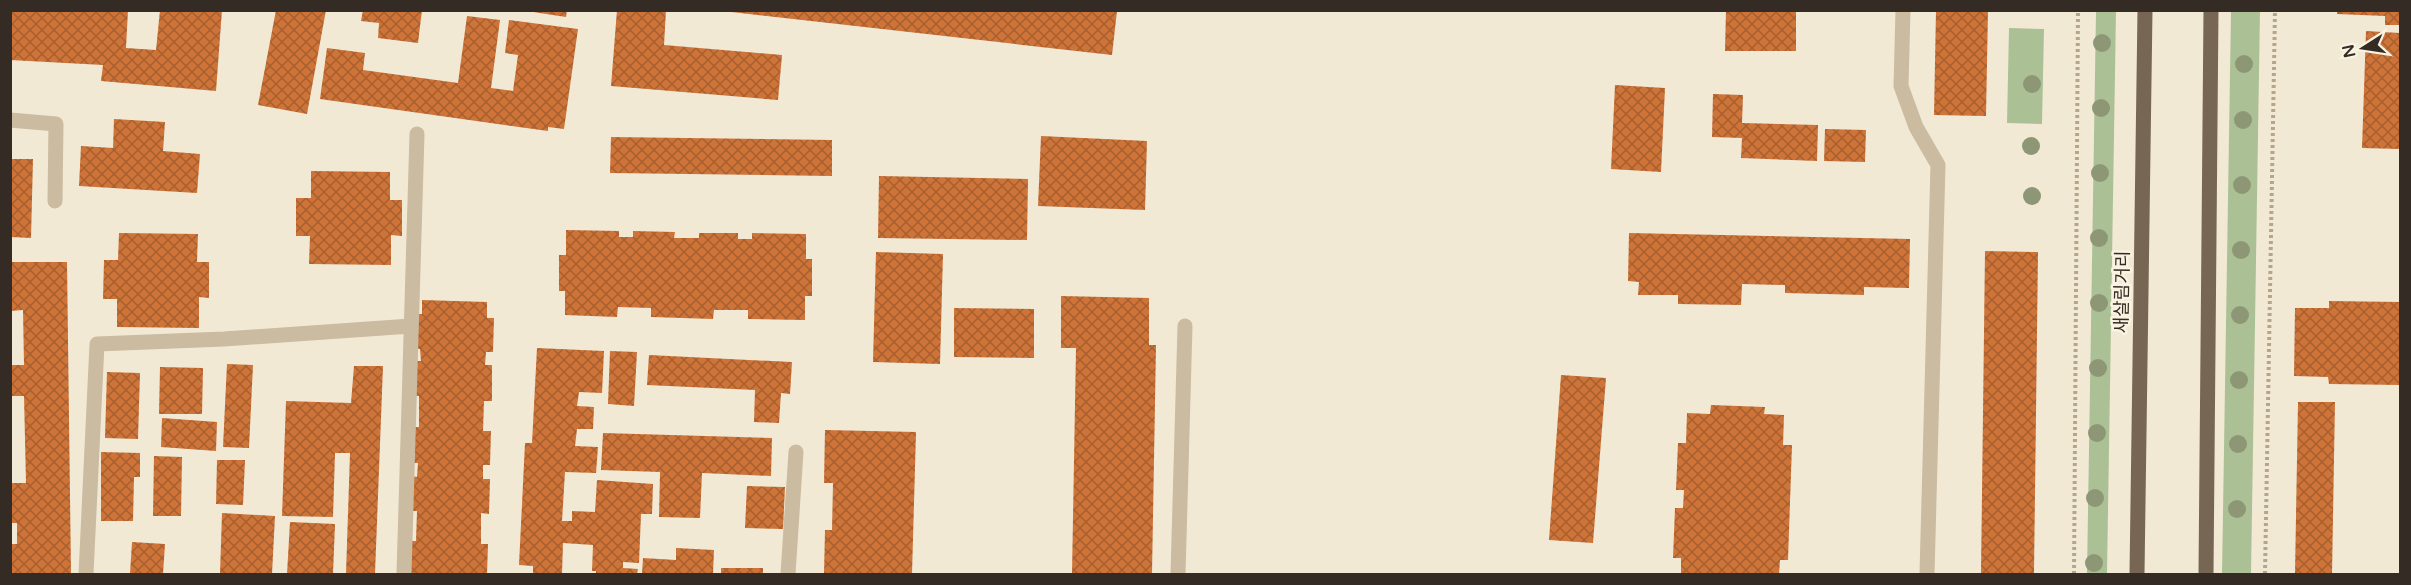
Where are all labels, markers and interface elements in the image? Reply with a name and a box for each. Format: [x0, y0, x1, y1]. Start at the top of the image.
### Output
north arrow [2333, 18, 2393, 78]
text: N [2338, 43, 2360, 59]
street label: 새살림거리 [2110, 250, 2134, 334]

